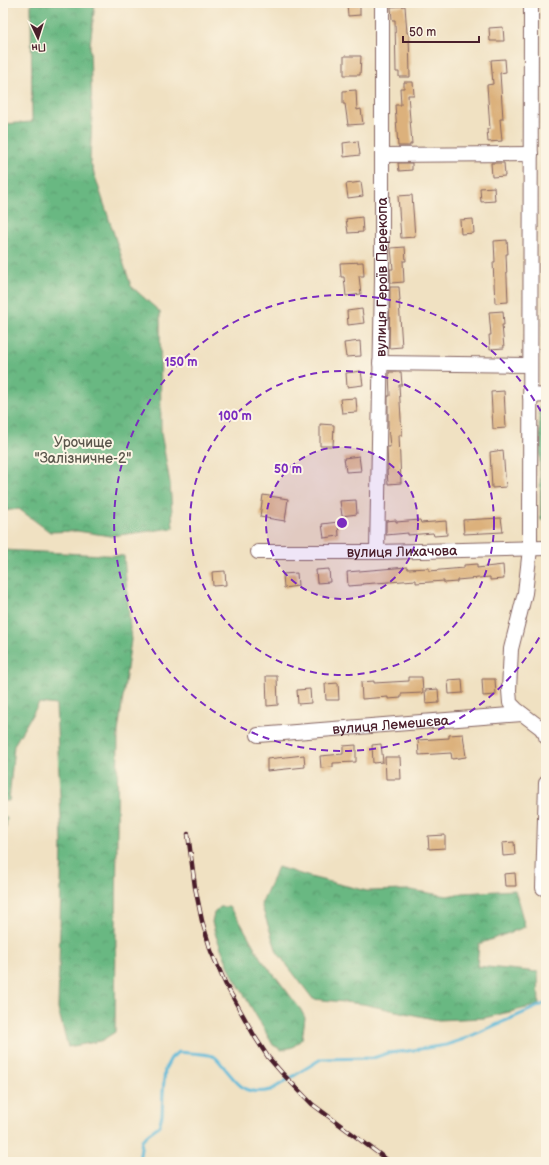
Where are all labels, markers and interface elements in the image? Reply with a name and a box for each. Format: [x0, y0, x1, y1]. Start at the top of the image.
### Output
north arrow [18, 18, 58, 58]
scale bar [403, 18, 479, 44]
text: 50 m [409, 25, 436, 40]
text: Пн [31, 40, 46, 54]
street label: вулиця Героїв Перекопа [372, 197, 391, 357]
text: 150 m [165, 355, 197, 370]
text: 100 m [218, 409, 252, 424]
park label: Урочище "Залізничне-2" [34, 434, 132, 467]
text: 50 m [274, 462, 302, 477]
centre of rings [335, 516, 349, 530]
street label: вулиця Лихачова [347, 542, 458, 561]
street label: вулиця Лемешєва [332, 711, 450, 738]

